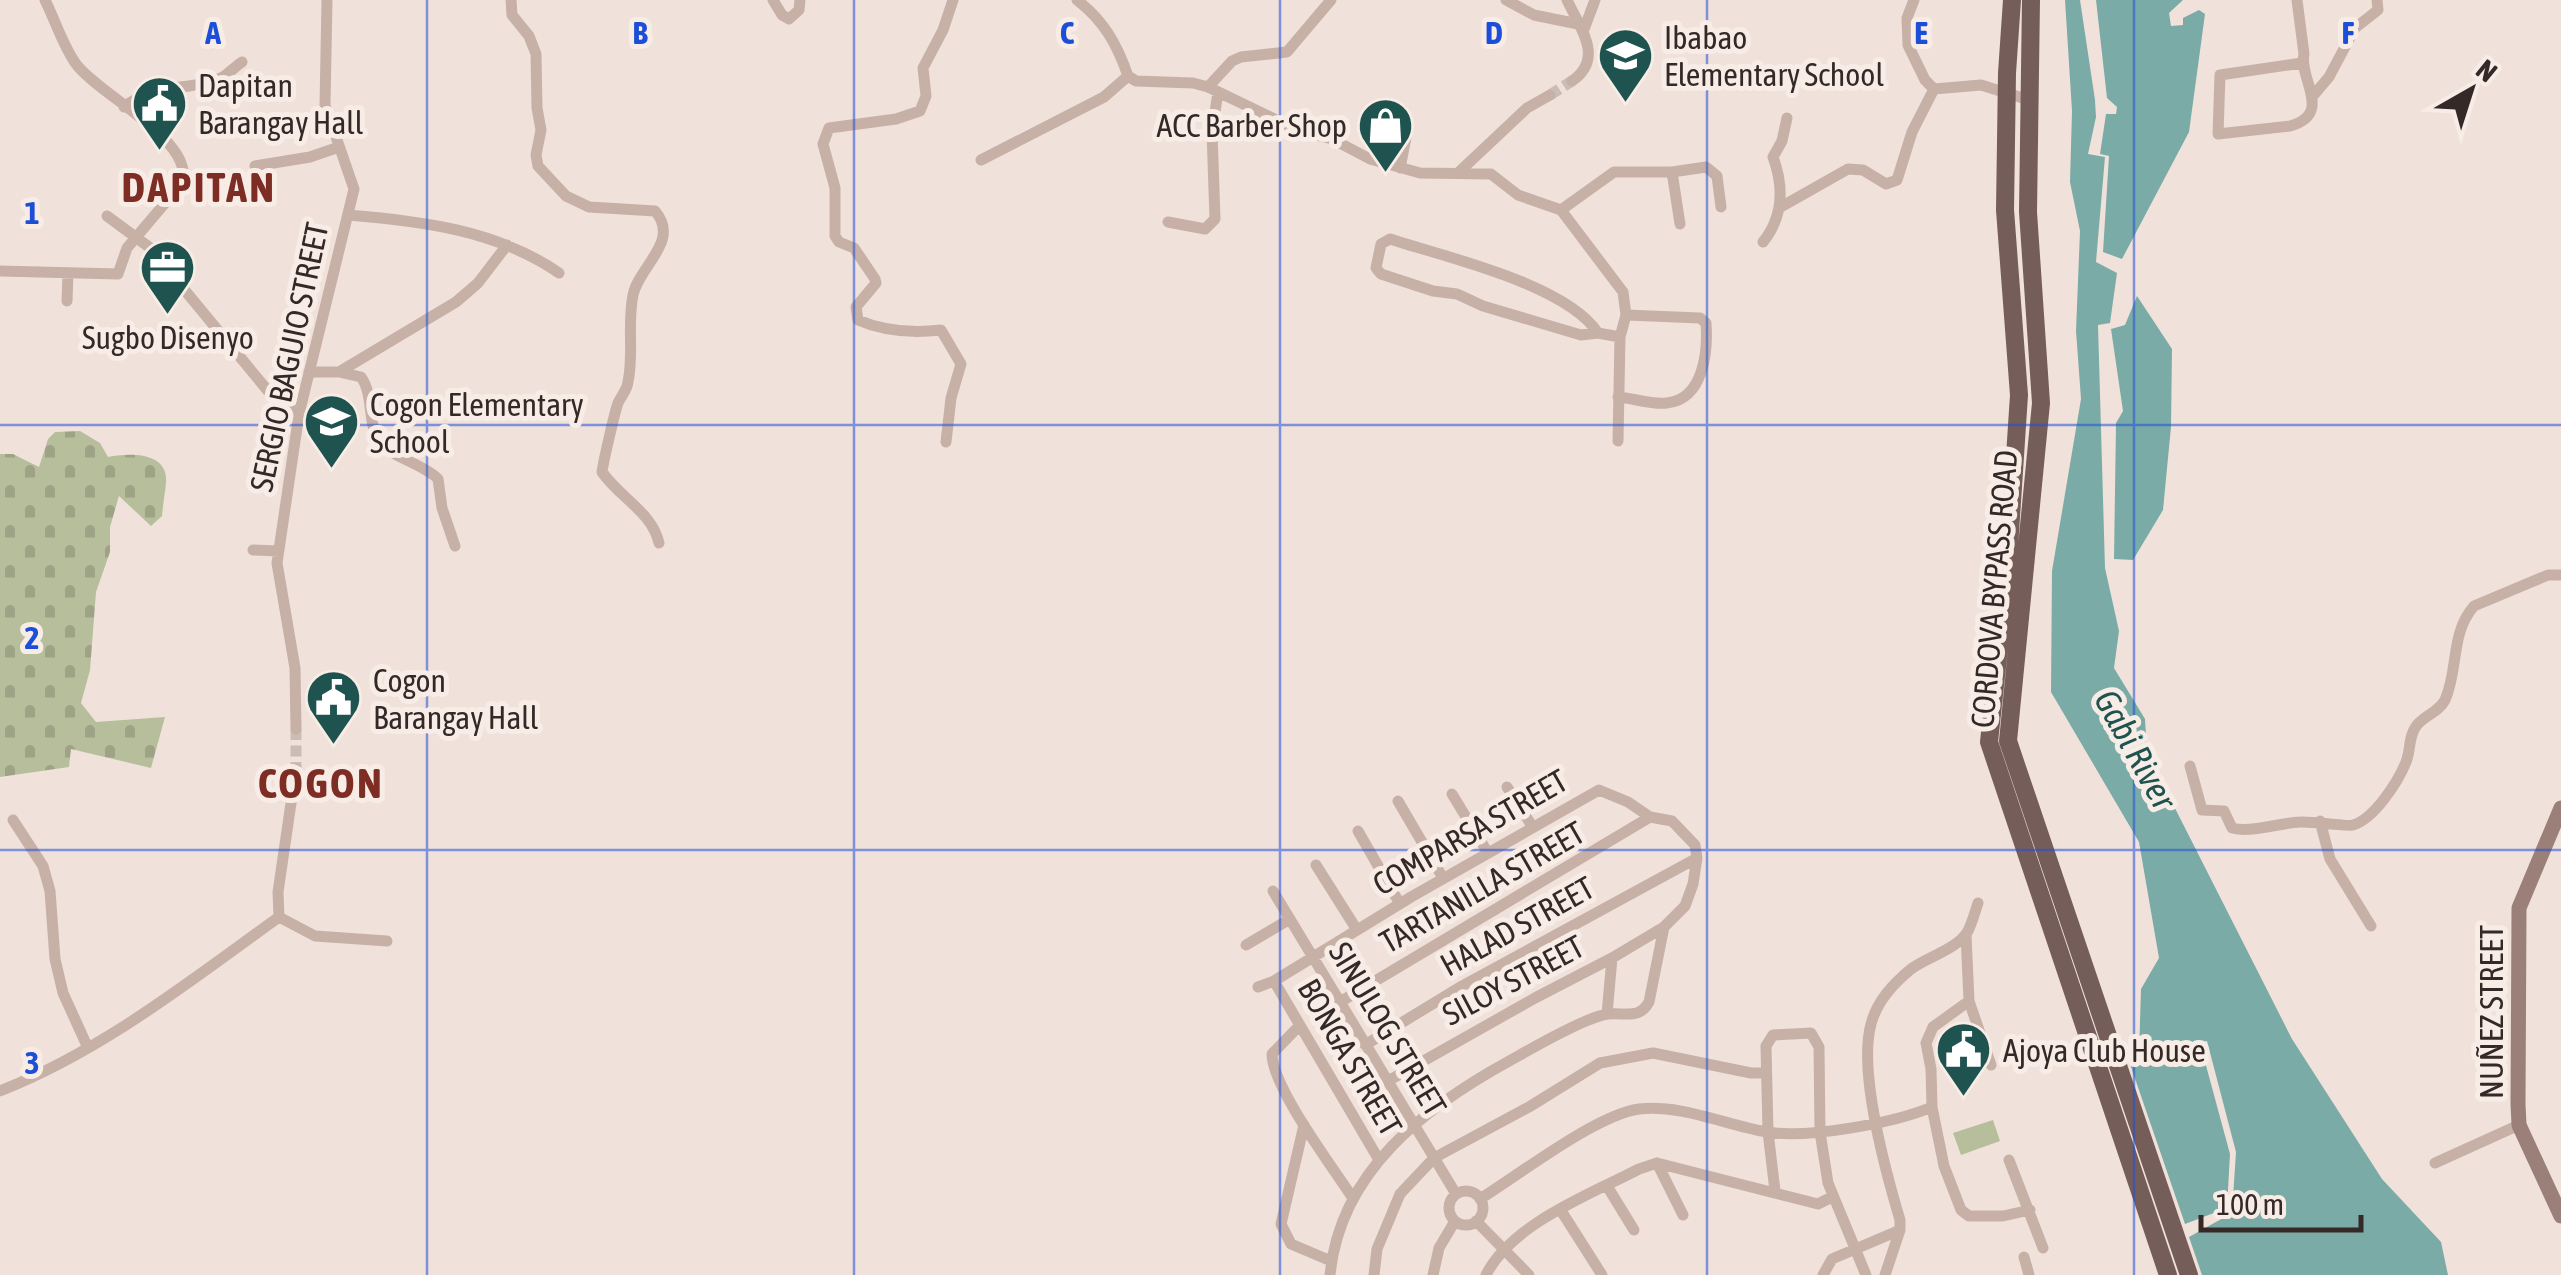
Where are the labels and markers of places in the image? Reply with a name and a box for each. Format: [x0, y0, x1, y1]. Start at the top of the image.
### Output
place label: Ibabao Elementary School [1664, 19, 1884, 93]
school or university icon: Ibabao Elementary School [1595, 25, 1655, 104]
place label: Dapitan Barangay Hall [198, 67, 364, 141]
public building icon: Dapitan Barangay Hall [129, 73, 189, 152]
shop icon: ACC Barber Shop [1356, 95, 1416, 174]
place label: ACC Barber Shop [1157, 107, 1347, 144]
office icon: Sugbo Disenyo [138, 238, 198, 317]
place label: Sugbo Disenyo [82, 319, 254, 356]
place label: Cogon Elementary School [370, 386, 584, 460]
school or university icon: Cogon Elementary School [301, 392, 361, 471]
place label: Cogon Barangay Hall [373, 662, 539, 736]
public building icon: Cogon Barangay Hall [304, 668, 364, 747]
public building icon: Ajoya Club House [1934, 1020, 1994, 1099]
place label: Ajoya Club House [2003, 1032, 2206, 1069]

